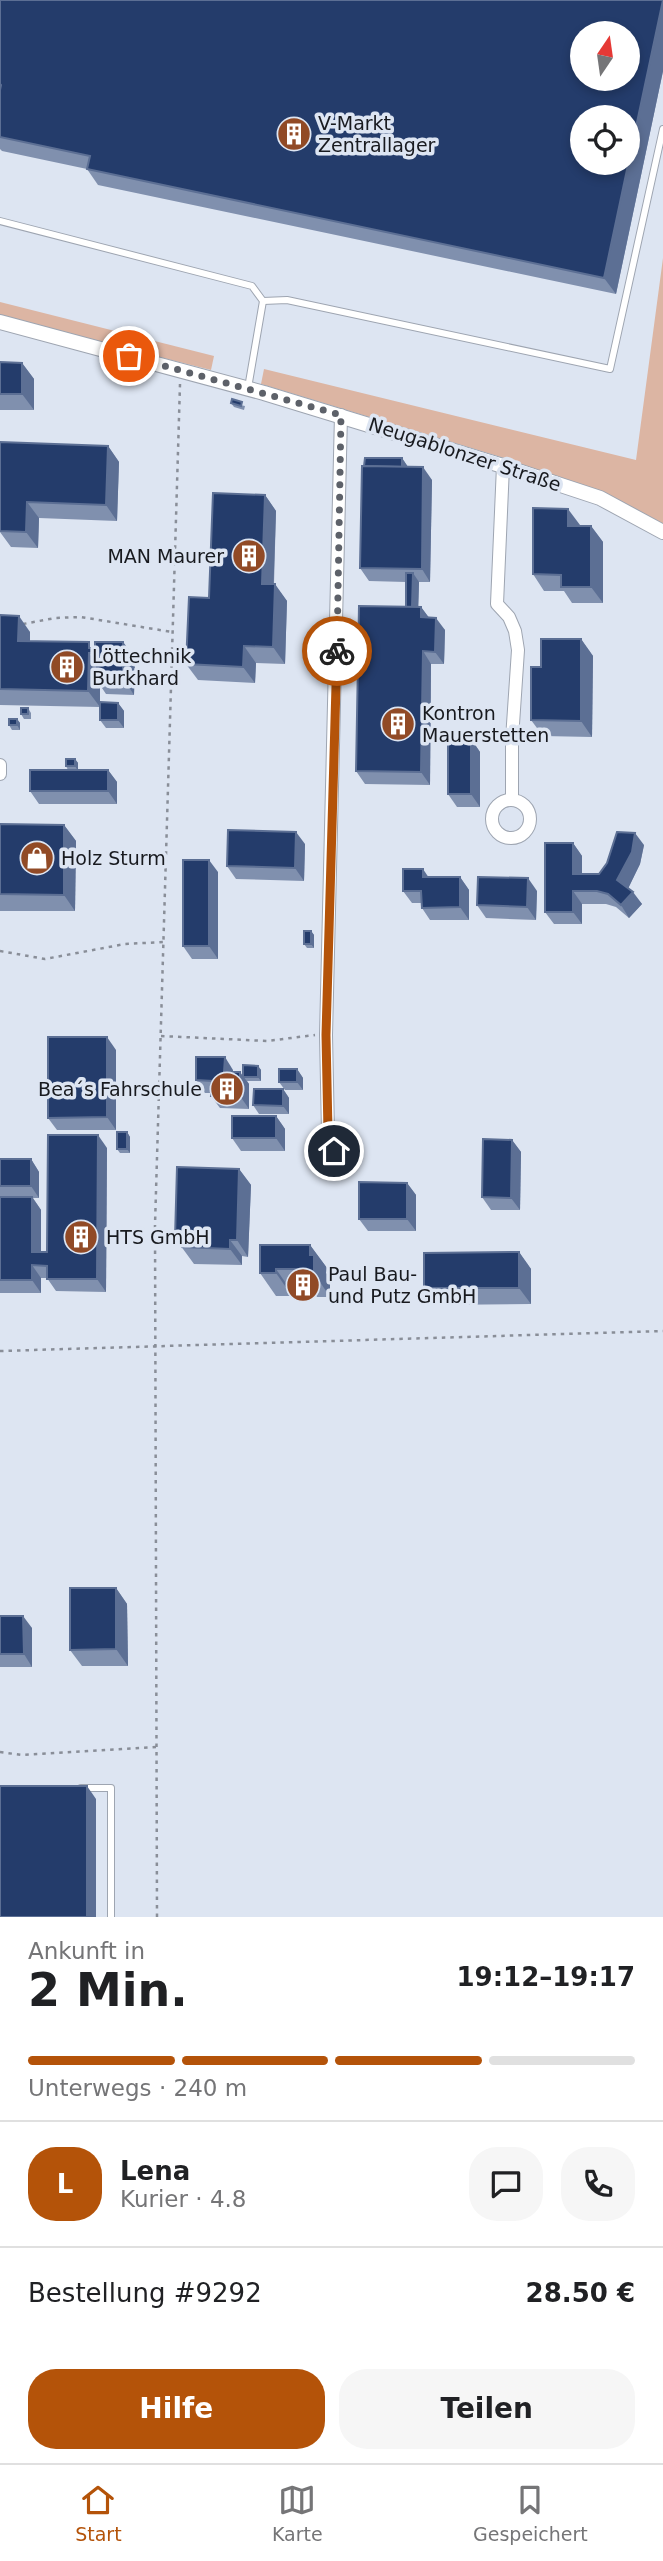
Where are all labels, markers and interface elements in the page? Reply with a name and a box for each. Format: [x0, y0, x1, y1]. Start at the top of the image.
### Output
north arrow [570, 21, 640, 91]
map controls [570, 21, 640, 175]
button: locate [570, 105, 640, 175]
place label: V-Markt Zentrallager [318, 112, 436, 156]
building icon: V-Markt Zentrallager [275, 115, 313, 153]
pin [99, 326, 159, 386]
icon: bag [110, 337, 148, 375]
street label: Neugablonzer Straße [366, 413, 564, 495]
building icon: MAN Maurer [230, 537, 268, 575]
place label: MAN Maurer [107, 545, 224, 567]
courier [302, 616, 372, 686]
icon: bike [318, 632, 356, 670]
place label: Löttechnik Burkhard [92, 645, 191, 689]
building icon: Löttechnik Burkhard [48, 648, 86, 686]
place label: Kontron Mauerstetten [422, 702, 549, 746]
building icon: Kontron Mauerstetten [379, 705, 417, 743]
shop icon: Holz Sturm [18, 839, 56, 877]
place label: Holz Sturm [61, 847, 166, 869]
building icon: Bea´s Fahrschule [208, 1070, 246, 1108]
place label: Bea´s Fahrschule [38, 1078, 202, 1100]
pin [304, 1121, 364, 1181]
icon: home [315, 1132, 353, 1170]
building icon: HTS GmbH [62, 1218, 100, 1256]
place label: HTS GmbH [106, 1226, 210, 1248]
place label: Paul Bau- und Putz GmbH [328, 1263, 476, 1307]
building icon: Paul Bau- und Putz GmbH [284, 1266, 322, 1304]
text: Ankunft in [28, 1938, 145, 1964]
text: 19:12–19:17 [456, 1962, 635, 1992]
text: 2 Min. [28, 1963, 188, 2017]
text: Unterwegs · 240 m [28, 2075, 247, 2101]
button: chat [469, 2147, 543, 2221]
button: phone [561, 2147, 635, 2221]
text: Lena [120, 2156, 190, 2186]
text: L [57, 2169, 73, 2199]
text: Kurier · 4.8 [120, 2186, 246, 2212]
text: Bestellung #9292 [28, 2278, 262, 2308]
text: 28.50 € [526, 2278, 635, 2308]
button: Hilfe [28, 2369, 325, 2449]
button: Teilen [339, 2369, 635, 2449]
tab: Start [75, 2481, 122, 2545]
tab: Karte [272, 2481, 323, 2545]
tab: Gespeichert [473, 2481, 588, 2545]

